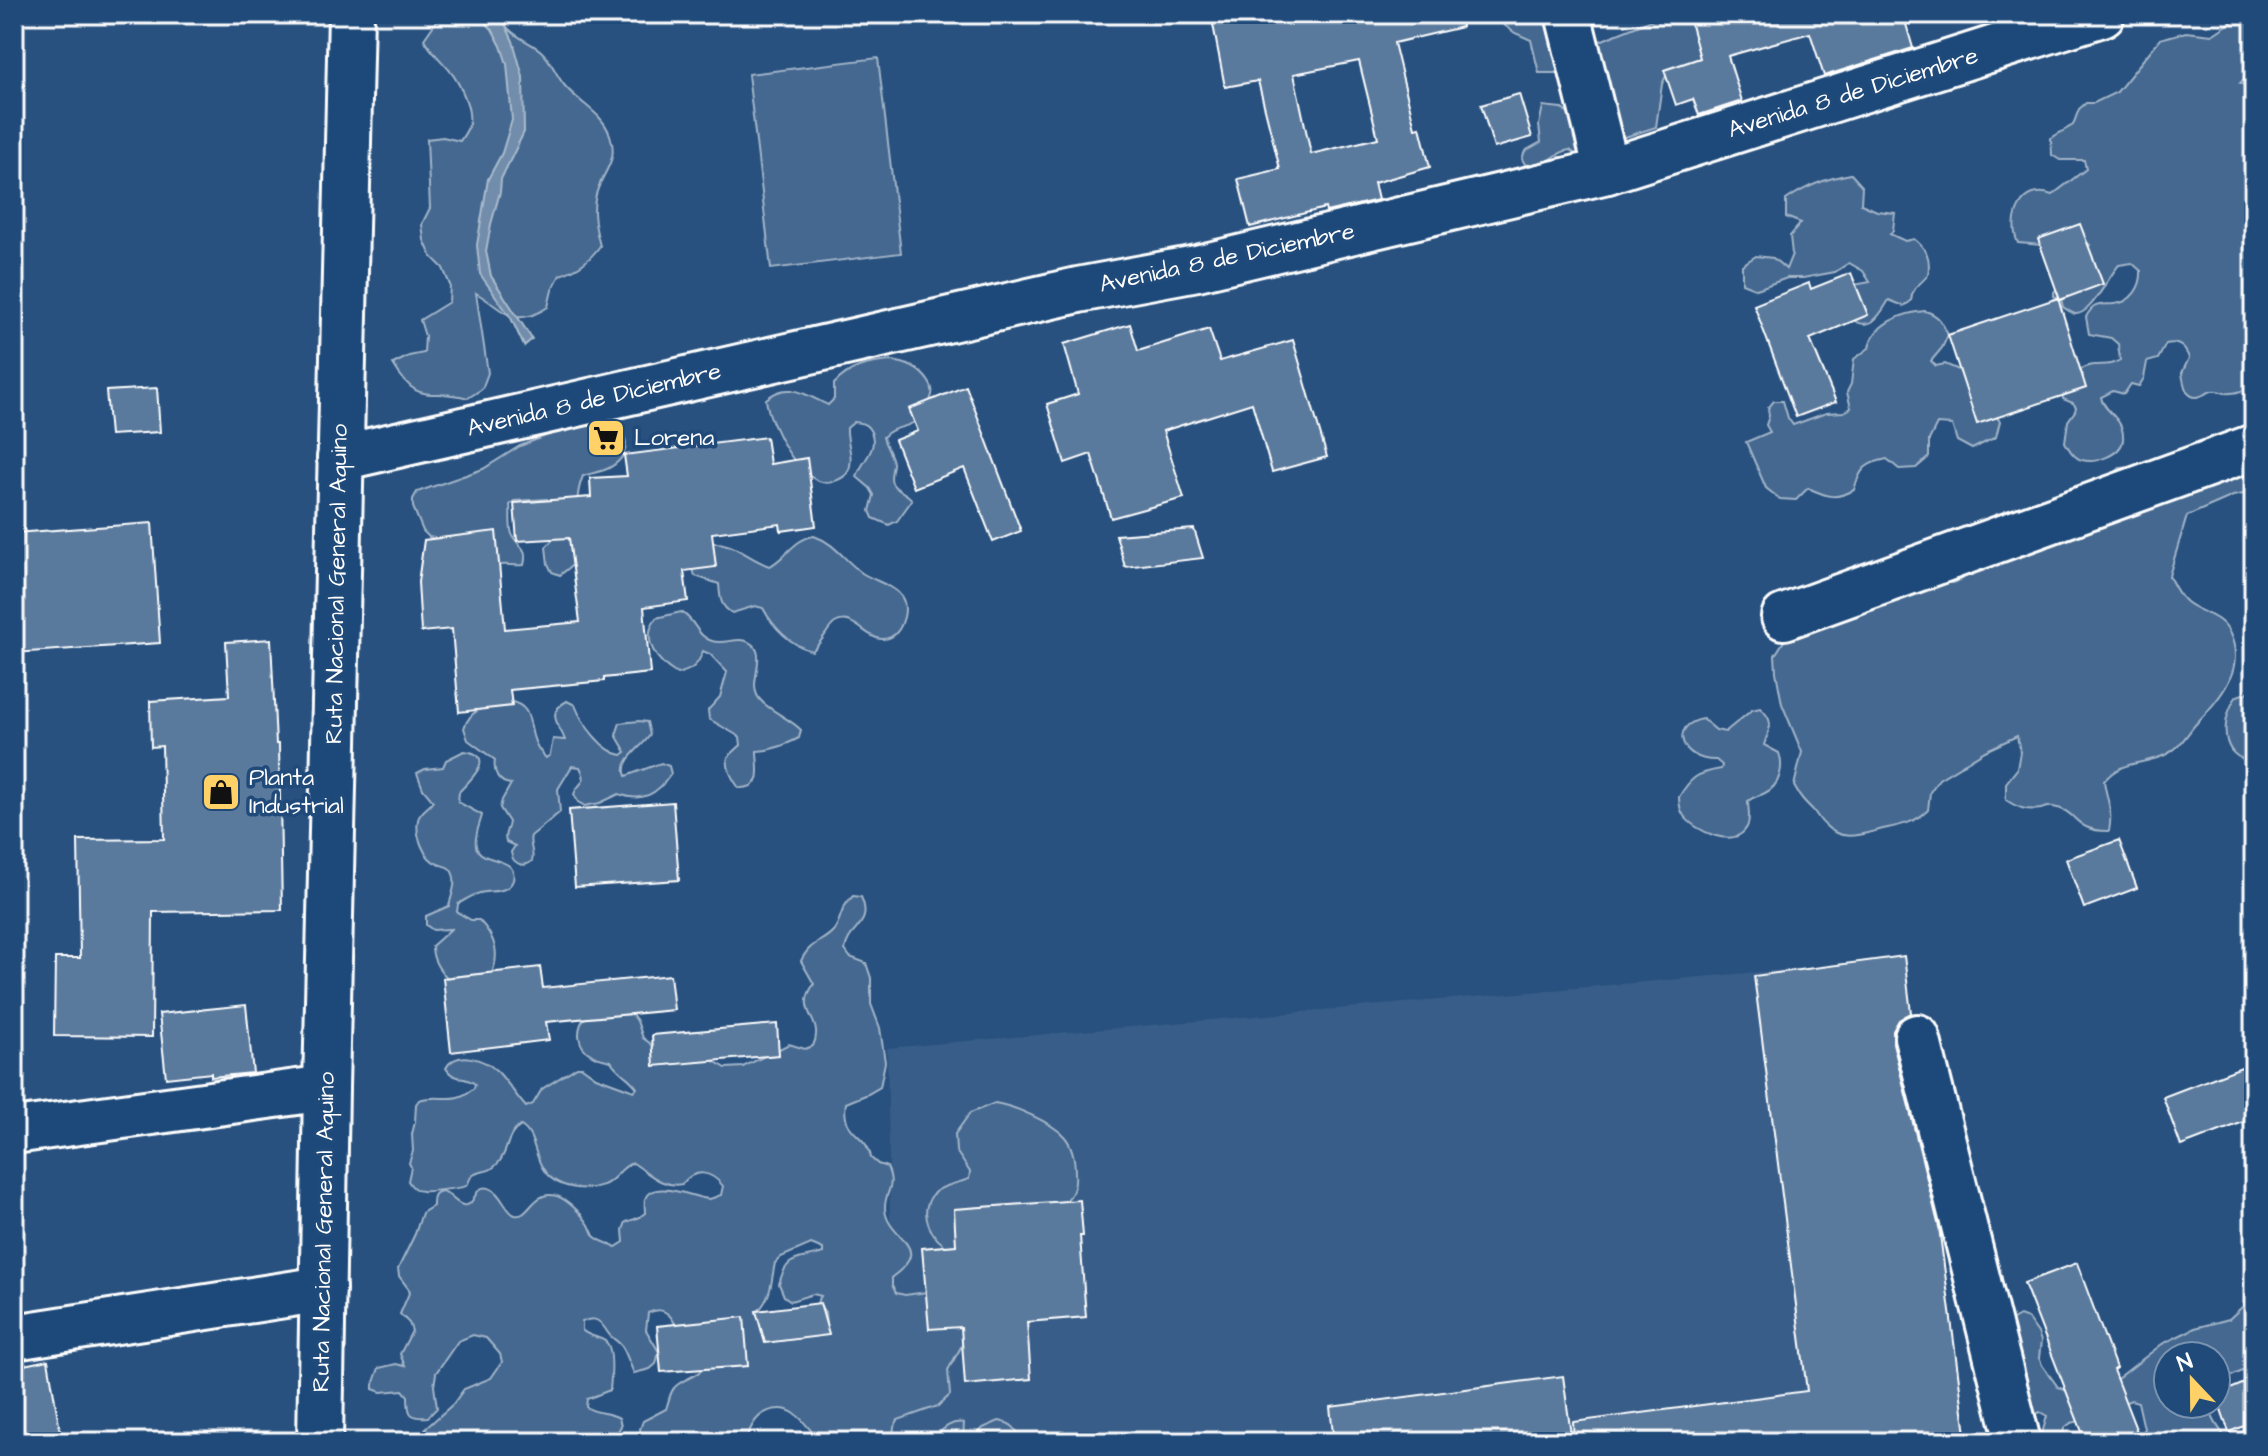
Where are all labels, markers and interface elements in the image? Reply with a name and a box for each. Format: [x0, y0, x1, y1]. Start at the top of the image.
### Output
street label: Avenida 8 de Diciembre [1724, 39, 1982, 147]
street label: Avenida 8 de Diciembre [1096, 214, 1358, 302]
street label: Avenida 8 de Diciembre [464, 354, 725, 446]
supermarket icon: Lorena [585, 417, 627, 459]
place label: Lorena [634, 421, 715, 455]
street label: Ruta Nacional General Aquino [317, 423, 357, 744]
place label: Planta Industrial [249, 761, 344, 823]
shop icon: Planta Industrial [200, 771, 242, 813]
street label: Ruta Nacional General Aquino [304, 1071, 344, 1392]
north arrow [2152, 1340, 2232, 1420]
text: N [2173, 1346, 2197, 1380]

